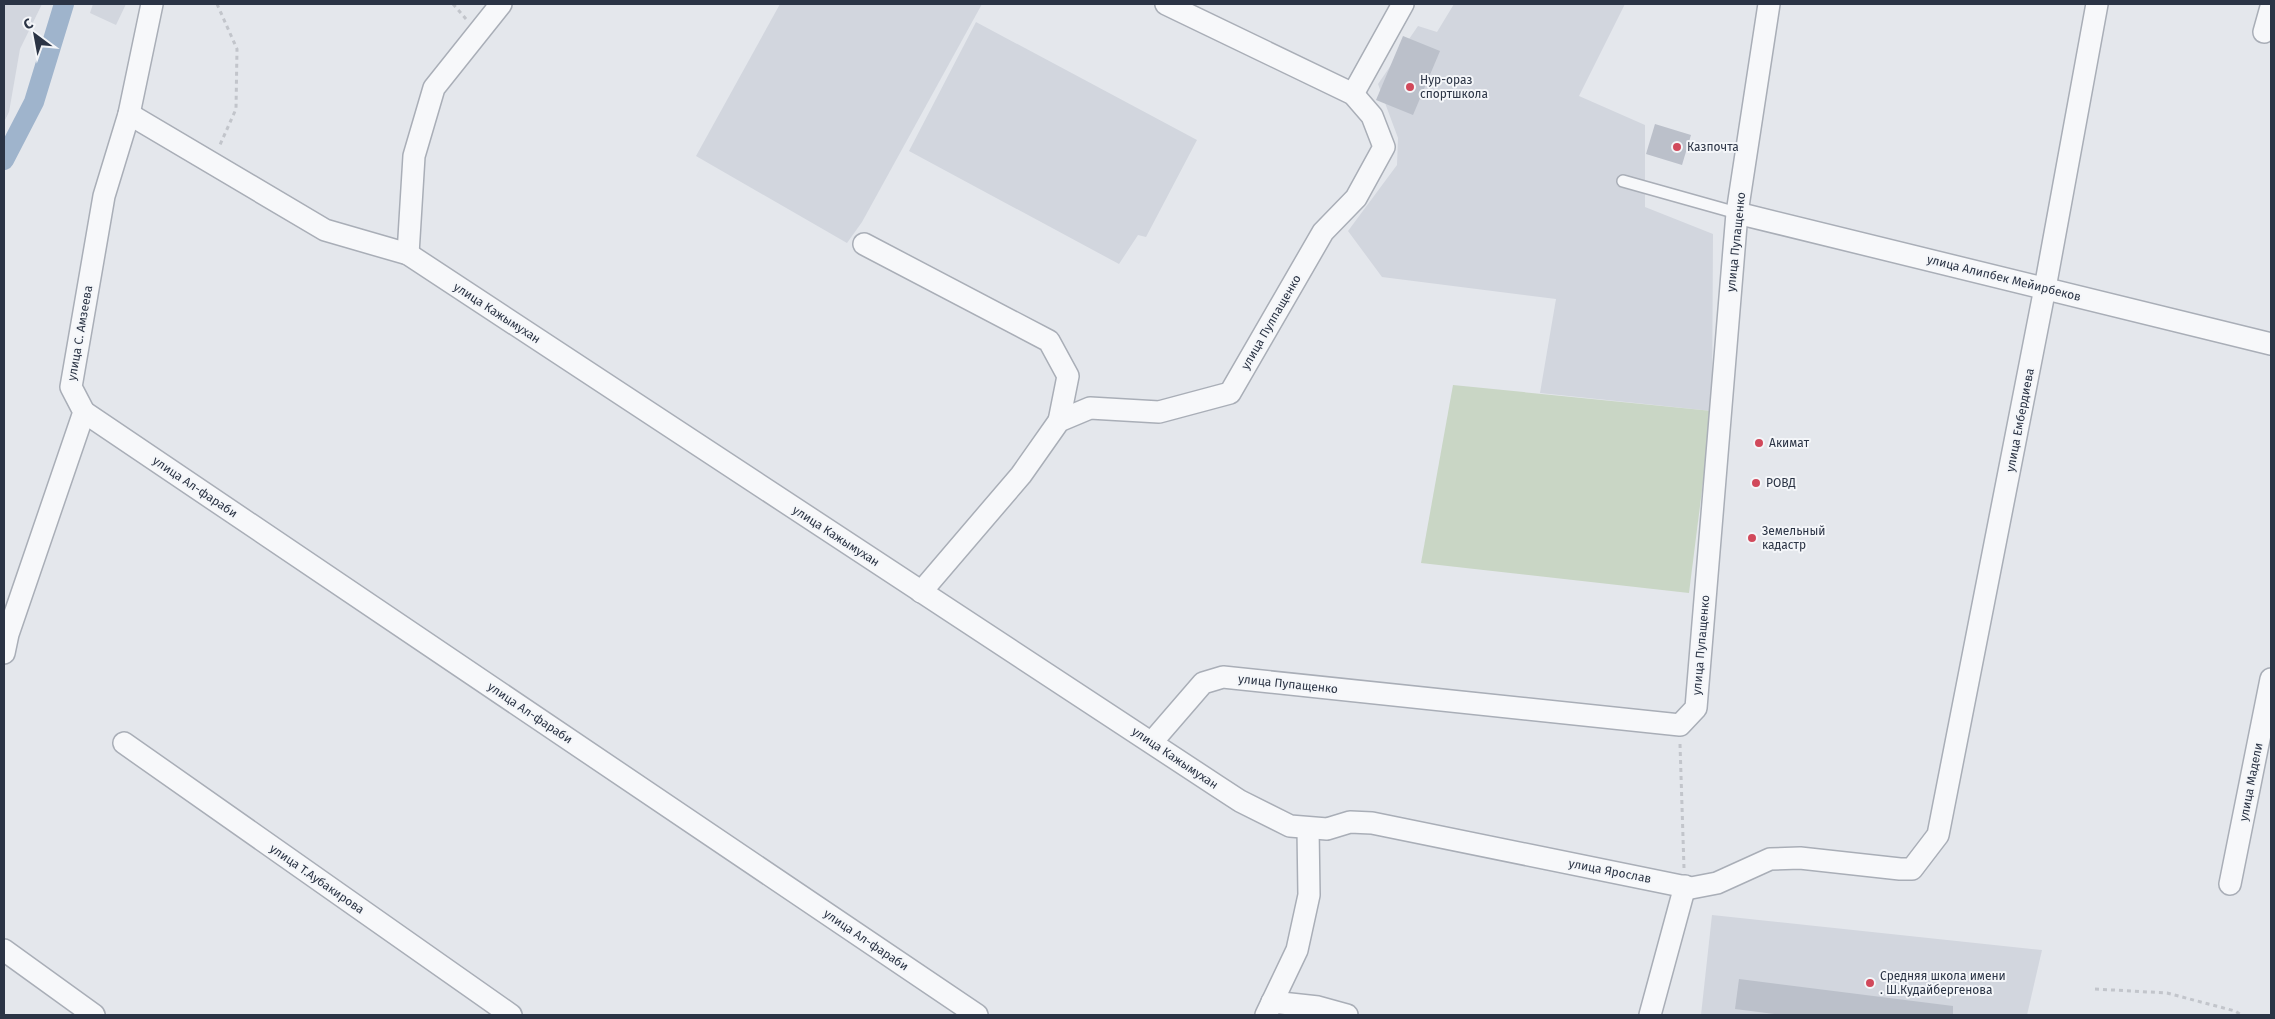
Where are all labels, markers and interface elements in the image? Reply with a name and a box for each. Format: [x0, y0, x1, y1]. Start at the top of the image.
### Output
north arrow [10, 10, 60, 60]
text: С [20, 15, 36, 34]
place label: Нур-ораз спортшкола [1420, 73, 1488, 101]
marker: Нур-ораз спортшкола [1404, 81, 1416, 93]
place label: Казпочта [1687, 140, 1739, 154]
marker: Казпочта [1671, 141, 1683, 153]
street label: улица Пупащенко [1724, 191, 1748, 293]
street label: улица Алипбек Мейирбеков [1925, 252, 2083, 304]
street label: улица Пулпащенко [1238, 272, 1304, 372]
street label: улица Кажымухан [451, 280, 543, 346]
street label: улица С. Амзеева [65, 284, 95, 382]
street label: улица Ембердиева [2003, 367, 2037, 473]
place label: Акимат [1769, 436, 1810, 450]
marker: Акимат [1753, 437, 1765, 449]
street label: улица Ал-фараби [150, 453, 240, 521]
place label: РОВД [1766, 476, 1796, 490]
marker: РОВД [1750, 477, 1762, 489]
street label: улица Кажымухан [790, 503, 882, 569]
place label: Земельный кадастр [1762, 524, 1826, 552]
marker: Земельный кадастр [1746, 532, 1758, 544]
street label: улица Пупащенко [1690, 594, 1712, 696]
street label: улица Пупащенко [1237, 672, 1339, 696]
street label: улица Ал-фараби [485, 679, 575, 747]
street label: улица Кажымухан [1129, 724, 1221, 792]
street label: улица Мадели [2237, 742, 2265, 822]
street label: улица Т.Аубакирова [267, 841, 367, 917]
street label: улица Ярослав [1567, 856, 1653, 886]
street label: улица Ал-фараби [821, 906, 911, 974]
place label: Средняя школа имени . Ш.Кудайбергенова [1880, 969, 2006, 997]
marker: Средняя школа имени . Ш.Кудайбергенова [1864, 977, 1876, 989]

